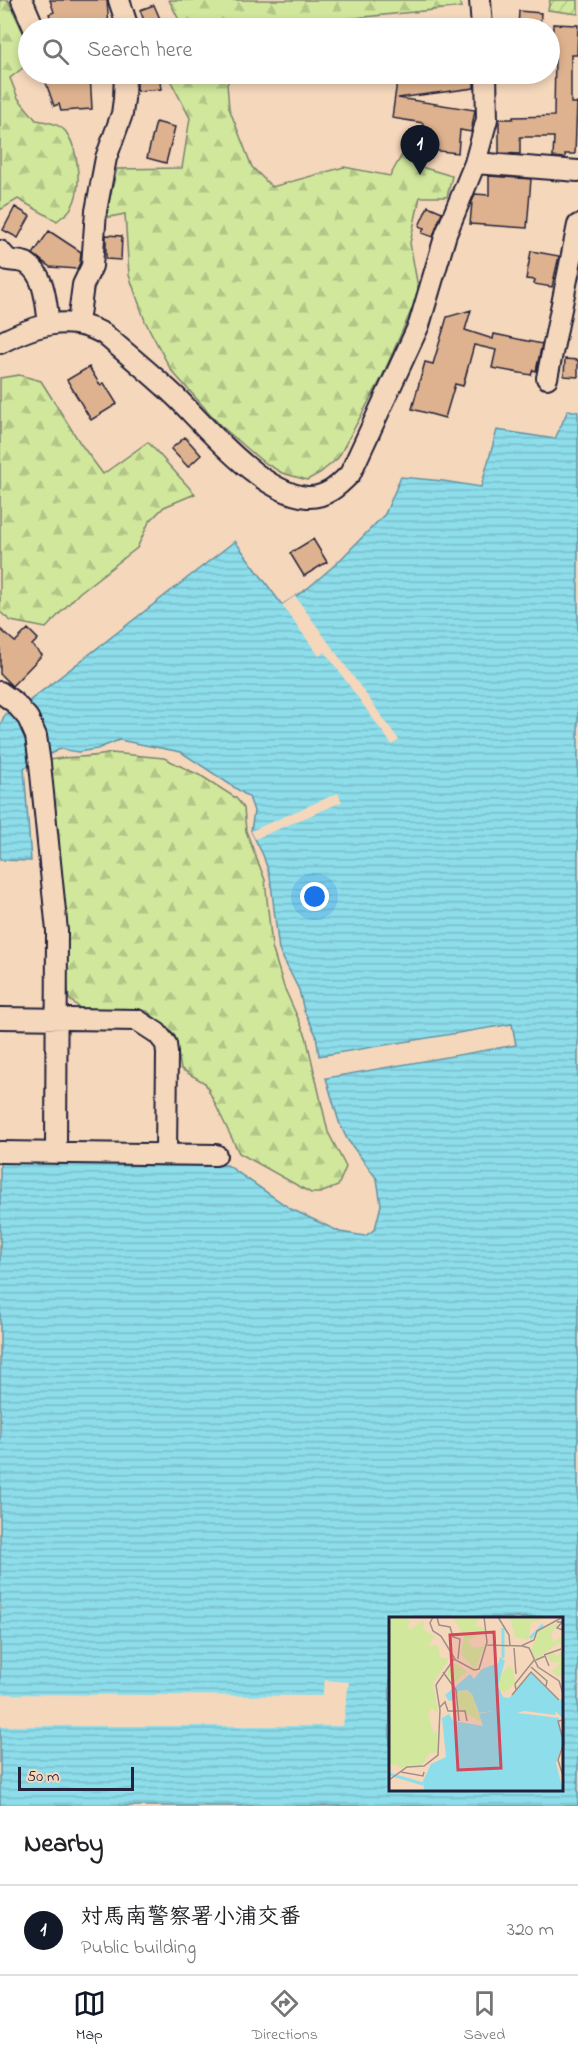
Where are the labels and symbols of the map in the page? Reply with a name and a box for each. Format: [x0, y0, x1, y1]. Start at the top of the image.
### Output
pin: 1 [400, 126, 440, 175]
your location [300, 882, 329, 911]
inset map [389, 1617, 563, 1791]
scale bar [18, 1764, 134, 1792]

